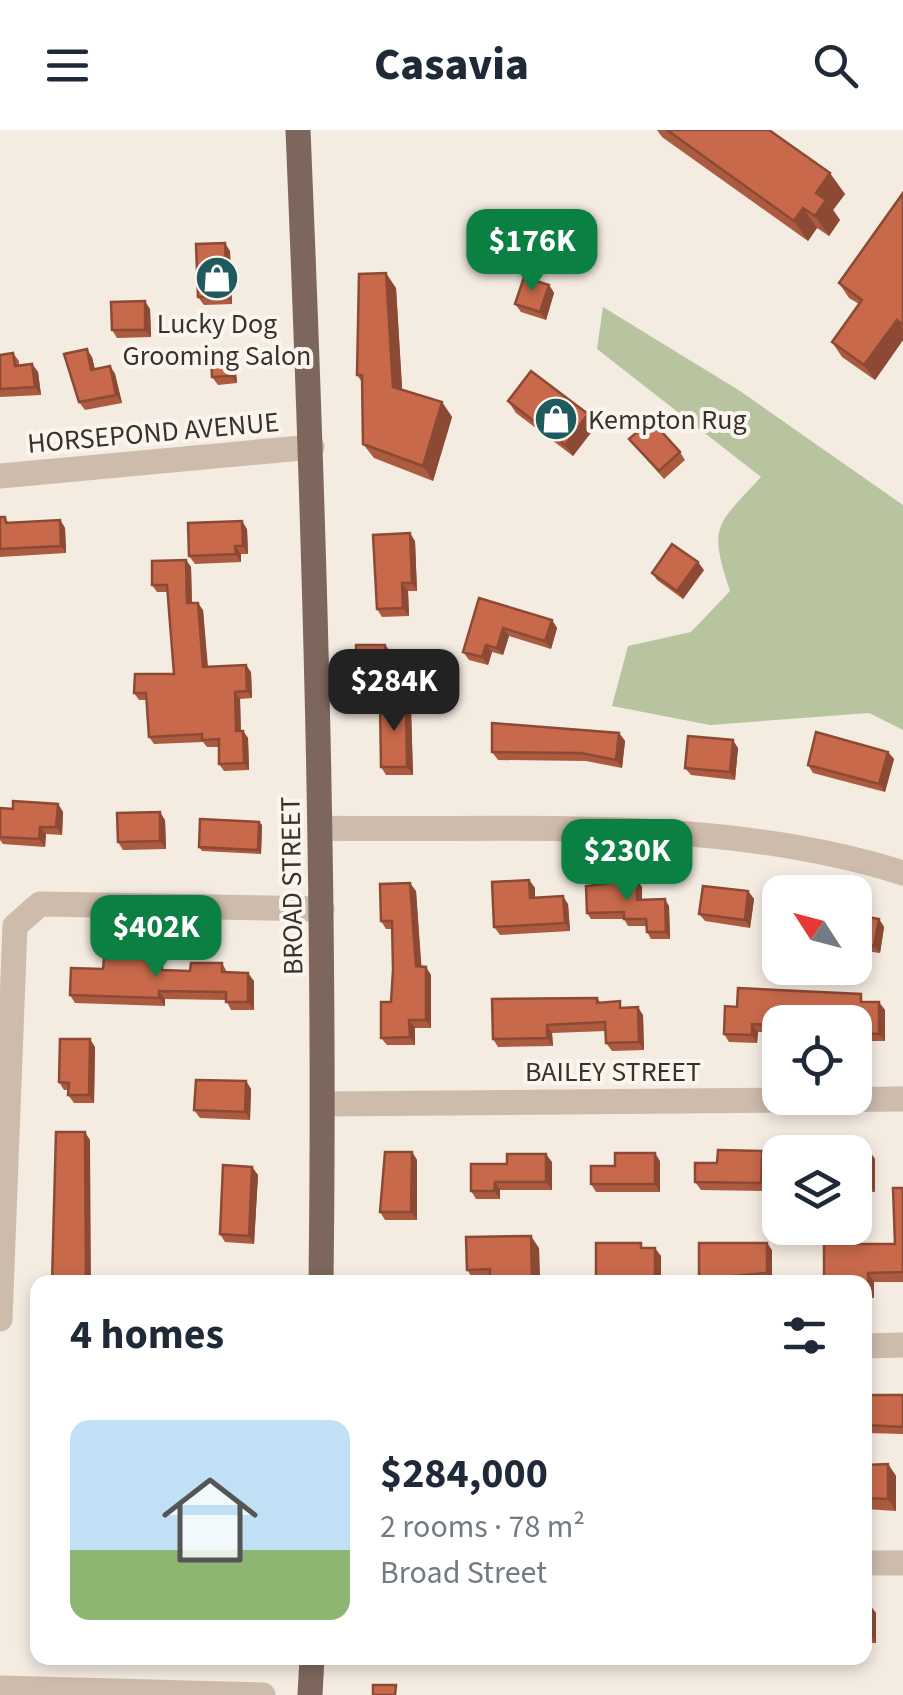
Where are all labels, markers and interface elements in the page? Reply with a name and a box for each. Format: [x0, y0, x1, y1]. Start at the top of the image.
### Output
text: Casavia [374, 33, 529, 97]
icon: menu [40, 38, 95, 93]
icon: search [808, 38, 863, 93]
pin: $176K [462, 209, 602, 294]
text: $176K [488, 218, 576, 264]
shop icon: Lucky Dog Grooming Salon [194, 255, 240, 301]
place label: Lucky Dog Grooming Salon [123, 304, 311, 376]
shop icon: Kempton Rug [533, 396, 579, 442]
place label: Kempton Rug [588, 400, 747, 440]
street label: HORSEPOND AVENUE [26, 402, 281, 464]
pin: $284K [324, 649, 464, 734]
text: $284K [350, 658, 438, 704]
street label: BROAD STREET [270, 796, 314, 976]
pin: $230K [557, 819, 697, 904]
text: $230K [583, 828, 671, 874]
north arrow [762, 875, 872, 985]
map controls [762, 875, 872, 1245]
pin: $402K [86, 895, 226, 980]
text: $402K [112, 904, 200, 950]
button: locate [762, 1005, 872, 1115]
street label: BAILEY STREET [525, 1052, 701, 1092]
button: layers [762, 1135, 872, 1245]
text: 4 homes [70, 1305, 224, 1365]
icon: filters [777, 1308, 832, 1363]
text: $284,000 [380, 1444, 548, 1504]
icon: home [150, 1460, 270, 1580]
text: 2 rooms · 78 m² [380, 1504, 585, 1550]
text: Broad Street [380, 1550, 547, 1596]

